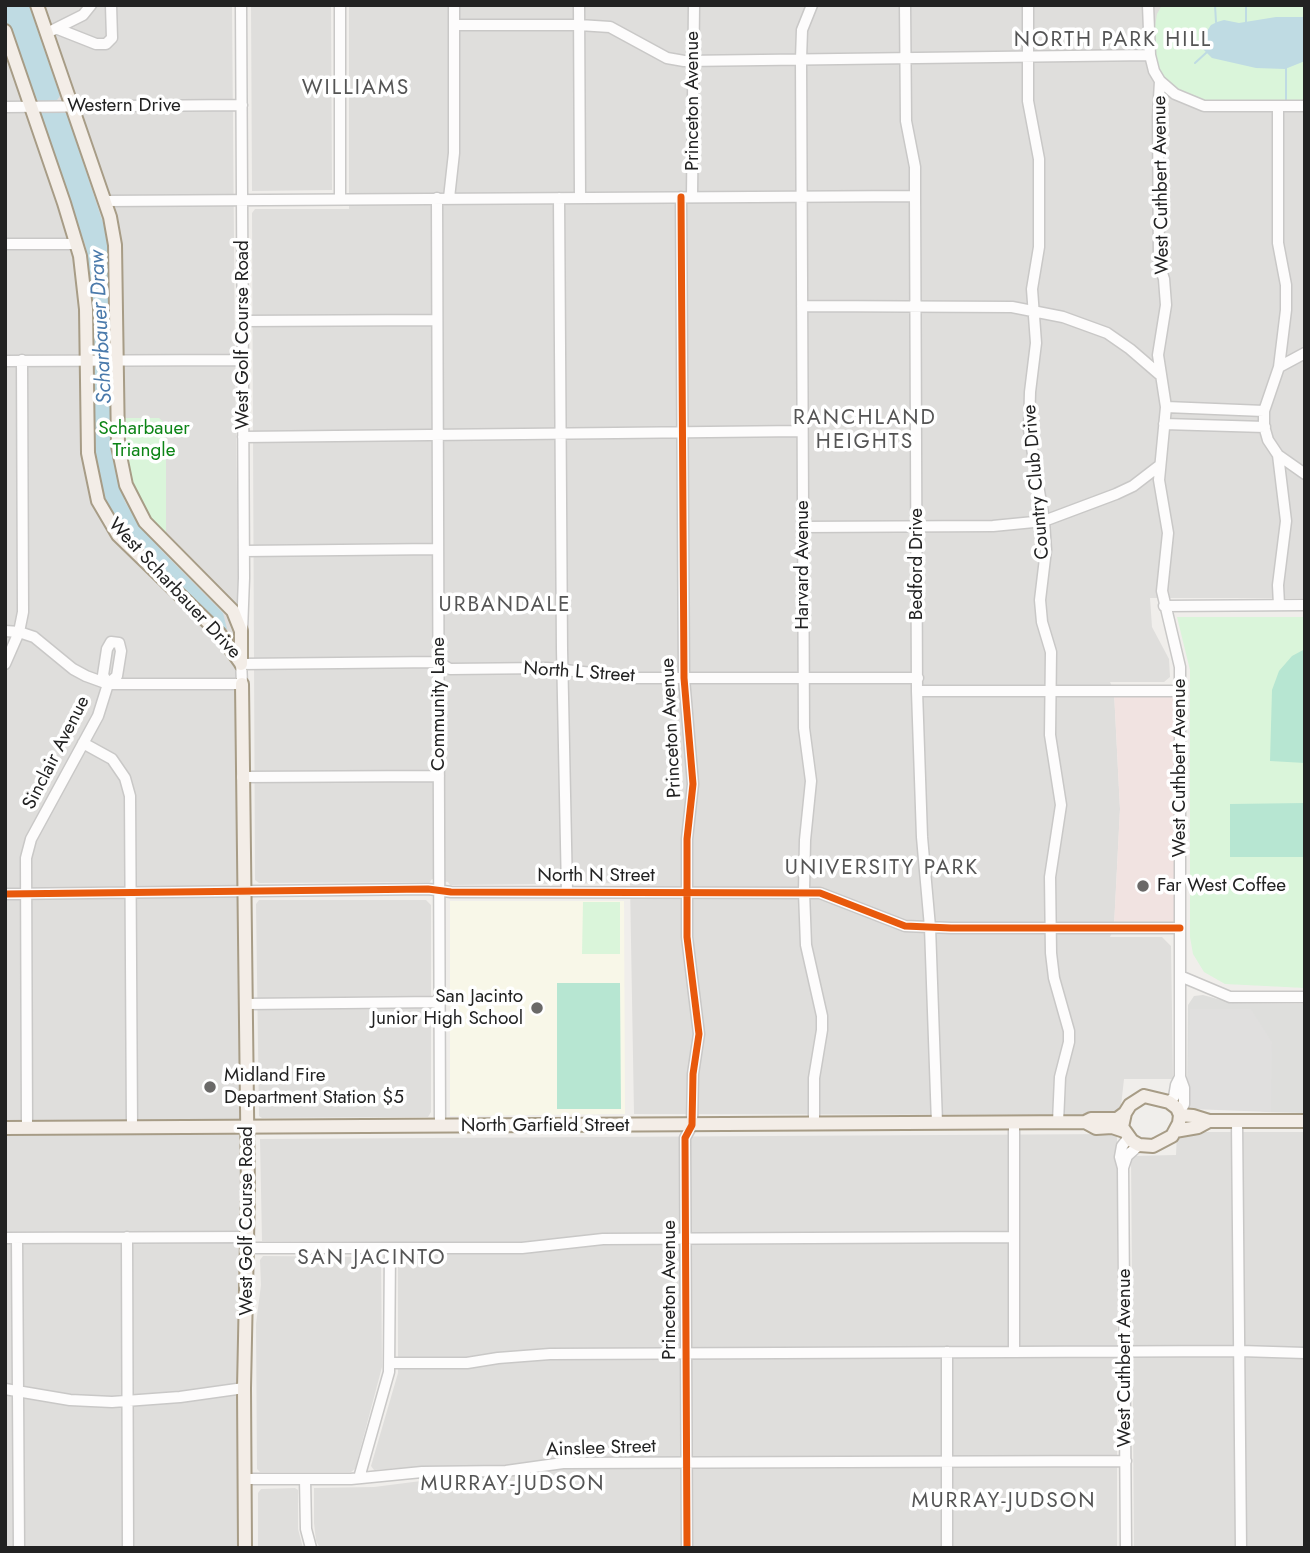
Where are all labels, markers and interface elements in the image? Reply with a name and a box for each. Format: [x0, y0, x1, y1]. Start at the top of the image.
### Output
district label: NORTH PARK HILL [1016, 28, 1210, 54]
street label: Princeton Avenue [682, 31, 704, 171]
district label: WILLIAMS [303, 76, 409, 102]
street label: Western Drive [67, 95, 181, 117]
street label: West Cuthbert Avenue [1149, 95, 1175, 275]
street label: West Golf Course Road [232, 240, 254, 430]
water label: Scharbauer Draw [85, 249, 119, 405]
street label: Country Club Drive [1019, 404, 1055, 560]
district label: RANCHLAND HEIGHTS [794, 406, 936, 456]
park label: Scharbauer Triangle [98, 418, 190, 462]
street label: Harvard Avenue [792, 500, 814, 630]
street label: Bedford Drive [906, 508, 928, 620]
street label: West Scharbauer Drive [103, 514, 245, 664]
district label: URBANDALE [440, 593, 570, 619]
street label: Community Lane [428, 637, 450, 771]
street label: Princeton Avenue [657, 657, 687, 799]
street label: North L Street [523, 658, 635, 688]
street label: West Cuthbert Avenue [1169, 678, 1191, 858]
street label: Sinclair Avenue [19, 692, 95, 814]
district label: UNIVERSITY PARK [787, 856, 977, 882]
street label: North N Street [537, 865, 655, 887]
place label: Far West Coffee [1157, 875, 1286, 897]
marker: Far West Coffee [1135, 878, 1151, 894]
place label: San Jacinto Junior High School [371, 986, 523, 1030]
marker: San Jacinto Junior High School [529, 1000, 545, 1016]
place label: Midland Fire Department Station $5 [224, 1065, 404, 1109]
marker: Midland Fire Department Station $5 [202, 1079, 218, 1095]
street label: North Garfield Street [461, 1115, 629, 1137]
street label: West Golf Course Road [236, 1126, 258, 1316]
street label: Princeton Avenue [659, 1220, 681, 1360]
district label: SAN JACINTO [299, 1246, 445, 1272]
street label: West Cuthbert Avenue [1114, 1268, 1136, 1448]
street label: Ainslee Street [546, 1436, 656, 1462]
district label: MURRAY-JUDSON [422, 1472, 604, 1498]
district label: MURRAY-JUDSON [913, 1489, 1095, 1515]

